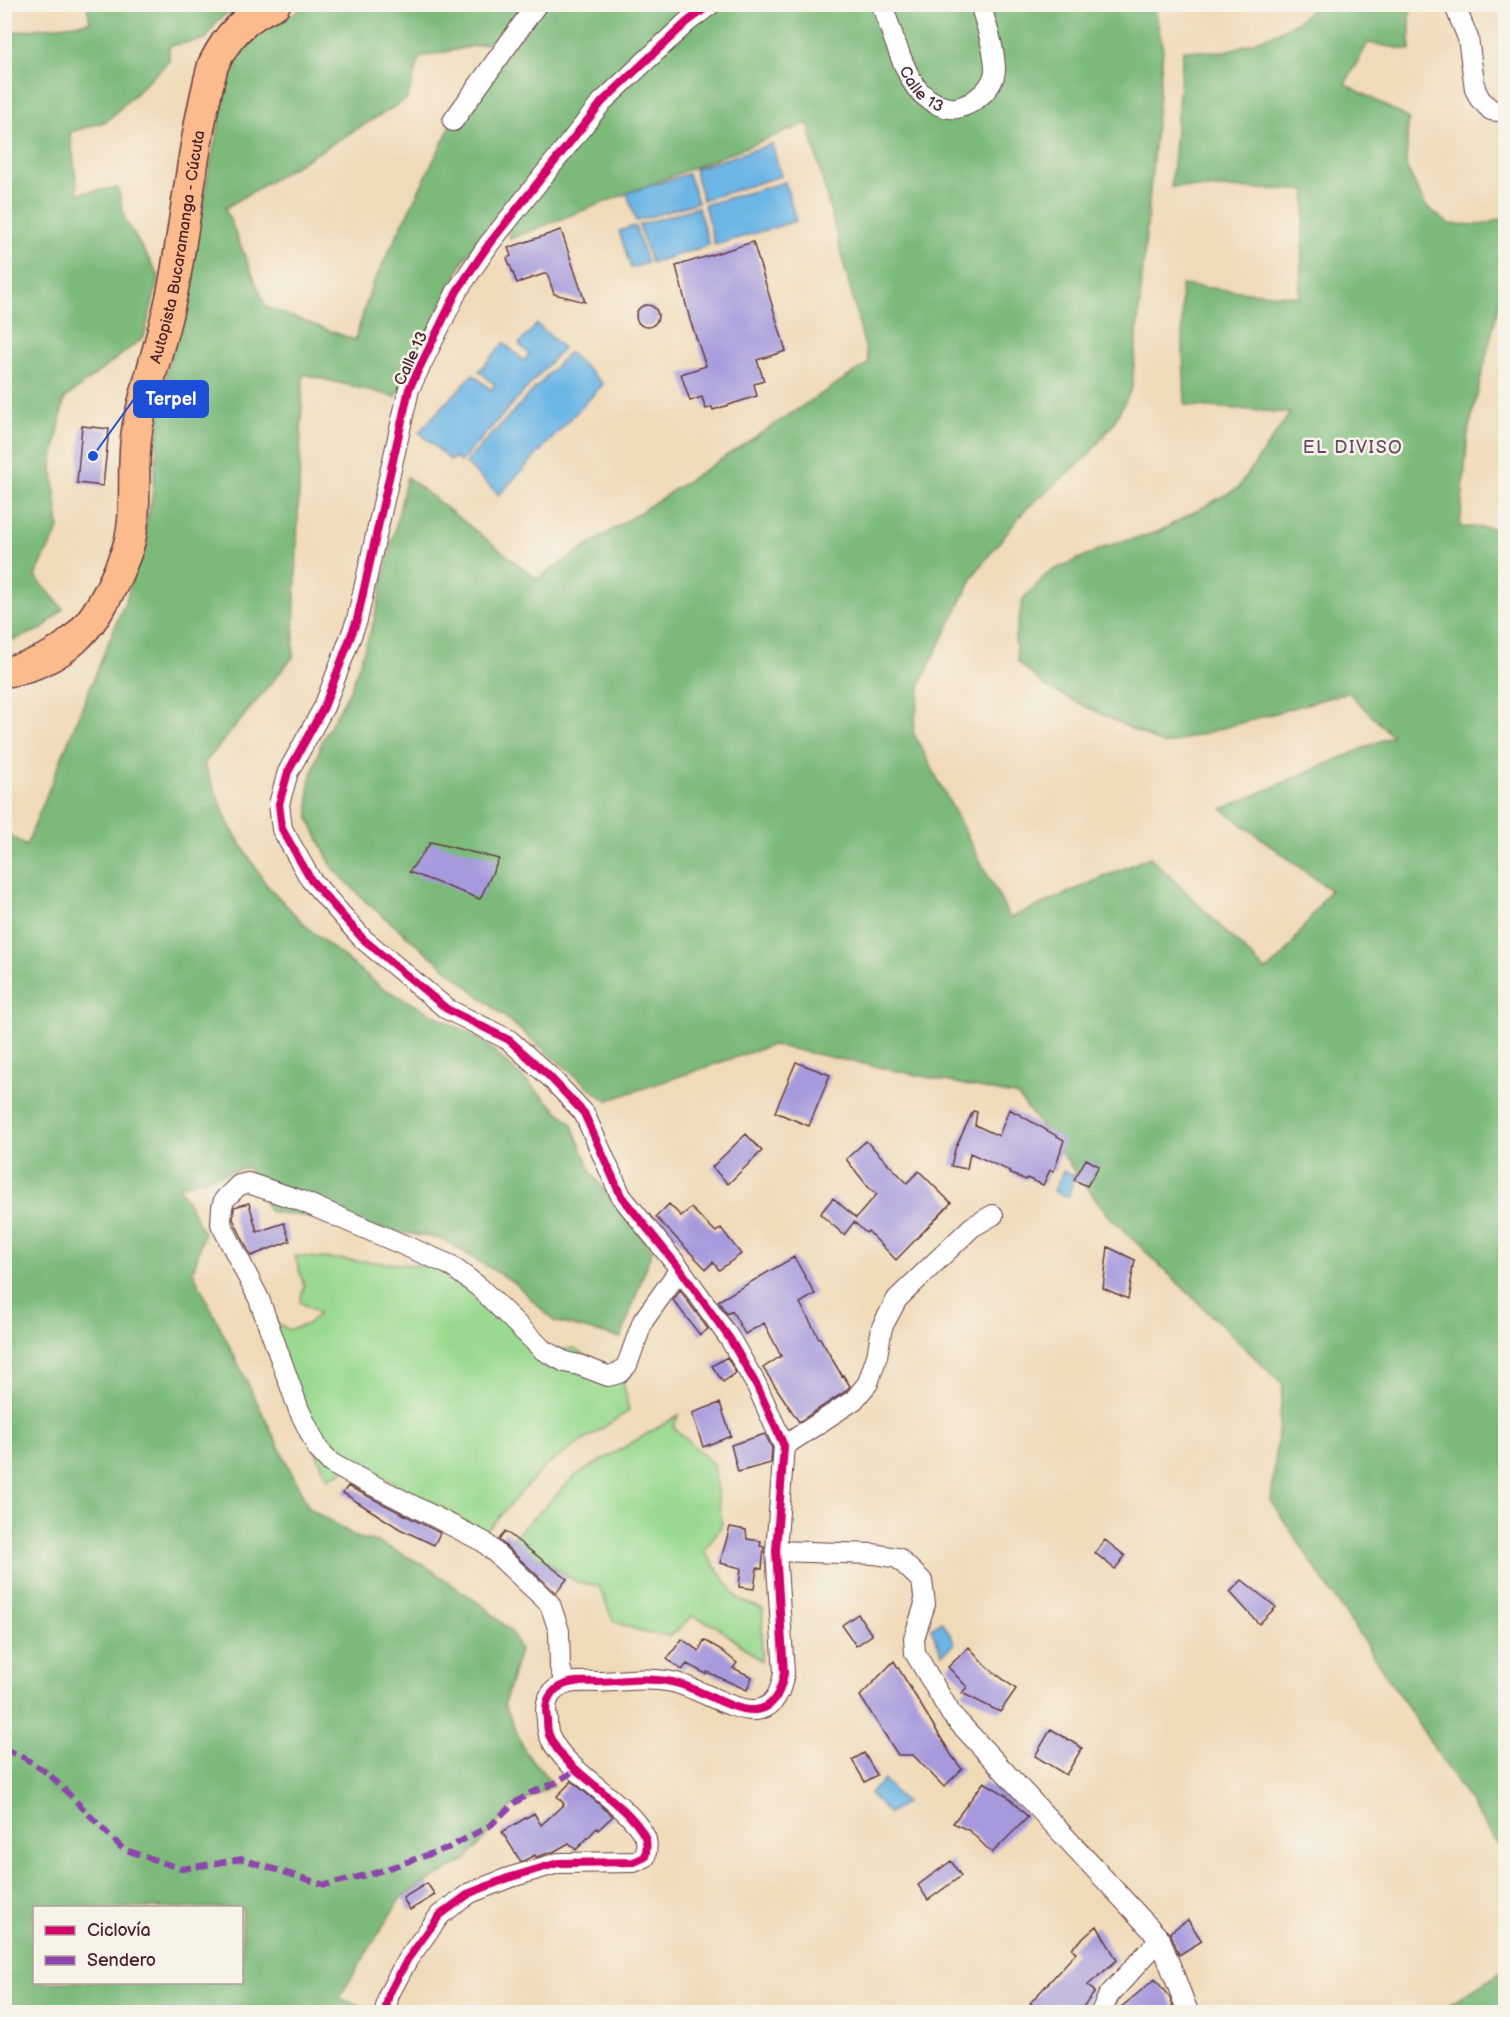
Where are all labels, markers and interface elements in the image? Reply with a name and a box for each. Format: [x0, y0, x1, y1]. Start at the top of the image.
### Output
street label: Calle 13 [895, 63, 946, 117]
street label: Autopista Bucaramanga - Cúcuta [146, 129, 209, 366]
street label: Calle 13 [391, 329, 432, 389]
callout: Terpel [134, 381, 208, 417]
text: Terpel [146, 389, 197, 410]
district label: EL DIVISO [1303, 437, 1403, 458]
legend [33, 1906, 243, 1984]
text: Ciclovía [87, 1920, 151, 1941]
text: Sendero [87, 1950, 156, 1971]

